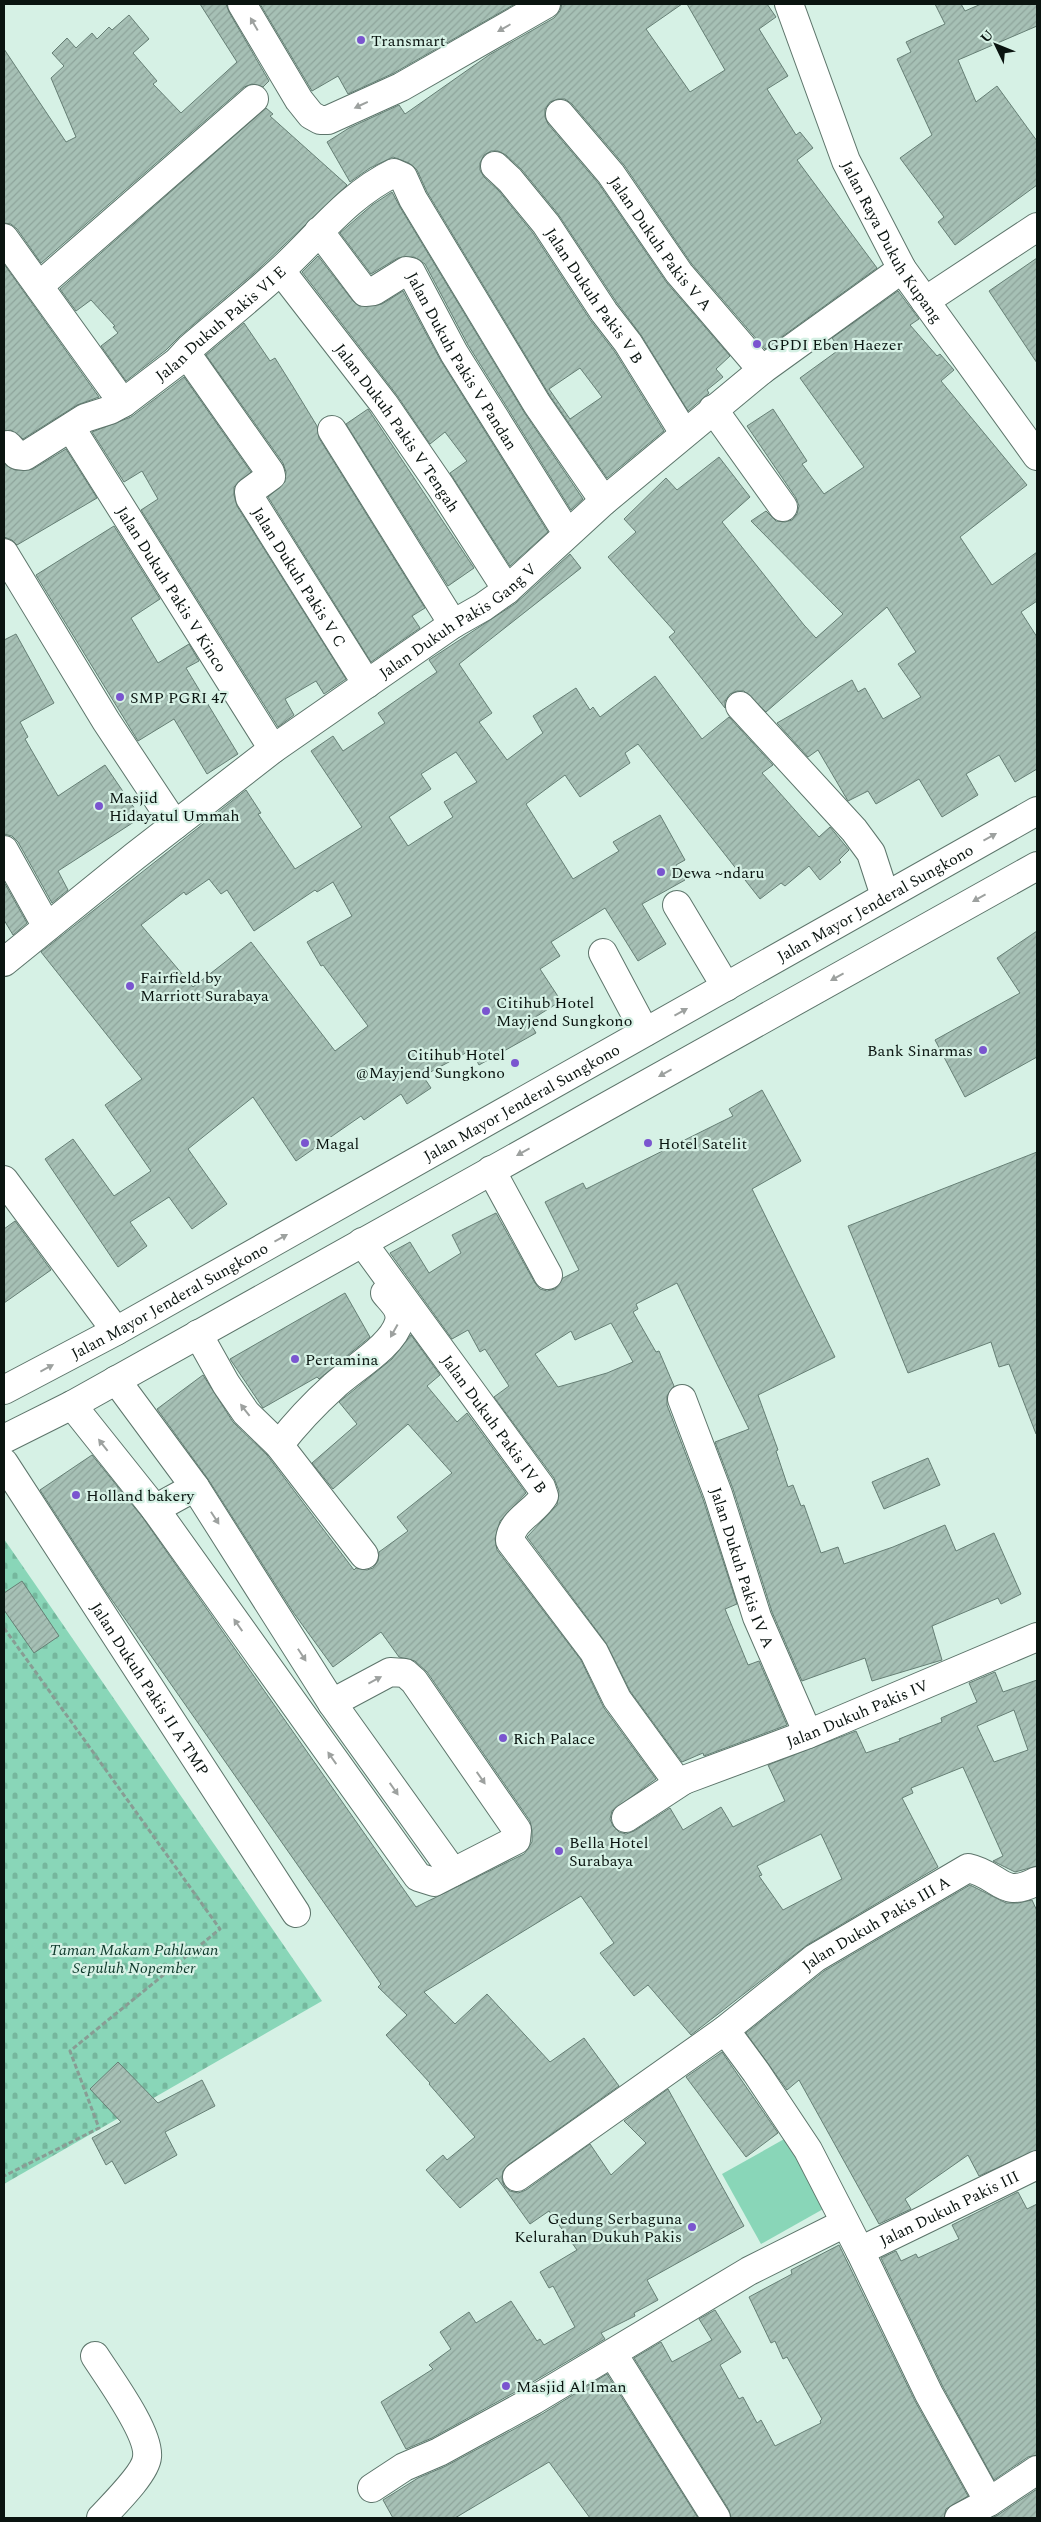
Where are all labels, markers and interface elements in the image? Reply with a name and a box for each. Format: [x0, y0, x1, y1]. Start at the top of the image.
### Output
one-way arrow [249, 17, 258, 31]
north arrow [971, 20, 1021, 70]
one-way arrow [497, 24, 512, 32]
text: U [975, 25, 999, 48]
place label: Transmart [371, 29, 446, 53]
marker: Transmart [355, 34, 367, 46]
one-way arrow [354, 102, 368, 110]
street label: Jalan Raya Dukuh Kupang [835, 156, 948, 328]
street label: Jalan Dukuh Pakis V A [603, 171, 717, 316]
street label: Jalan Dukuh Pakis V B [539, 223, 649, 369]
street label: Jalan Dukuh Pakis VI E [150, 260, 292, 388]
street label: Jalan Dukuh Pakis V Pandan [400, 268, 523, 455]
place label: GPDI Eben Haezer [767, 333, 903, 357]
street label: Jalan Dukuh Pakis V Tengah [328, 338, 465, 517]
marker: GPDI Eben Haezer [751, 338, 763, 350]
street label: Jalan Dukuh Pakis V Kinco [110, 502, 233, 677]
street label: Jalan Dukuh Pakis V C [245, 502, 352, 652]
street label: Jalan Dukuh Pakis Gang V [374, 558, 542, 685]
place label: SMP PGRI 47 [130, 686, 227, 710]
marker: SMP PGRI 47 [114, 691, 126, 703]
place label: Masjid Hidayatul Ummah [109, 786, 240, 828]
marker: Masjid Hidayatul Ummah [93, 800, 105, 812]
one-way arrow [983, 833, 998, 841]
street label: Jalan Mayor Jenderal Sungkono [773, 838, 978, 969]
place label: Dewa ~ndaru [671, 861, 764, 885]
marker: Dewa ~ndaru [655, 866, 667, 878]
one-way arrow [972, 894, 987, 902]
place label: Fairfield by Marriott Surabaya [140, 966, 269, 1008]
one-way arrow [830, 973, 845, 981]
marker: Fairfield by Marriott Surabaya [124, 980, 136, 992]
place label: Citihub Hotel Mayjend Sungkono [496, 991, 632, 1033]
marker: Citihub Hotel Mayjend Sungkono [480, 1005, 492, 1017]
one-way arrow [675, 1007, 688, 1016]
street label: Jalan Mayor Jenderal Sungkono [419, 1038, 624, 1168]
place label: Bank Sinarmas [867, 1039, 973, 1063]
place label: Citihub Hotel @Mayjend Sungkono [356, 1043, 505, 1085]
marker: Bank Sinarmas [977, 1044, 989, 1056]
marker: Citihub Hotel @Mayjend Sungkono [509, 1057, 521, 1069]
one-way arrow [658, 1069, 672, 1077]
place label: Magal [315, 1132, 359, 1156]
place label: Hotel Satelit [658, 1132, 747, 1156]
marker: Magal [299, 1137, 311, 1149]
marker: Hotel Satelit [642, 1137, 654, 1149]
one-way arrow [516, 1148, 530, 1157]
one-way arrow [273, 1234, 288, 1242]
street label: Jalan Mayor Jenderal Sungkono [67, 1237, 273, 1366]
one-way arrow [390, 1325, 399, 1338]
place label: Pertamina [305, 1348, 378, 1372]
street label: Jalan Dukuh Pakis IV B [435, 1350, 553, 1499]
marker: Pertamina [289, 1353, 301, 1365]
one-way arrow [40, 1364, 54, 1372]
one-way arrow [240, 1403, 250, 1417]
one-way arrow [98, 1438, 109, 1451]
place label: Holland bakery [86, 1484, 196, 1508]
street label: Jalan Dukuh Pakis IV A [703, 1484, 780, 1652]
marker: Holland bakery [70, 1489, 82, 1501]
one-way arrow [210, 1512, 220, 1525]
street label: Jalan Dukuh Pakis II A TMP [84, 1598, 215, 1781]
one-way arrow [233, 1619, 243, 1632]
one-way arrow [298, 1649, 307, 1662]
street label: Jalan Dukuh Pakis IV [783, 1673, 932, 1754]
one-way arrow [368, 1676, 383, 1684]
place label: Rich Palace [513, 1727, 595, 1751]
marker: Rich Palace [497, 1732, 509, 1744]
one-way arrow [327, 1751, 337, 1765]
one-way arrow [476, 1772, 486, 1785]
one-way arrow [389, 1783, 399, 1796]
place label: Bella Hotel Surabaya [569, 1831, 648, 1873]
marker: Bella Hotel Surabaya [553, 1845, 565, 1857]
street label: Jalan Dukuh Pakis III A [797, 1870, 955, 1977]
park label: Taman Makam Pahlawan Sepuluh Nopember [49, 1938, 219, 1980]
street label: Jalan Dukuh Pakis III [876, 2164, 1023, 2253]
place label: Gedung Serbaguna Kelurahan Dukuh Pakis [514, 2207, 682, 2249]
marker: Gedung Serbaguna Kelurahan Dukuh Pakis [686, 2221, 698, 2233]
place label: Masjid Al Iman [516, 2375, 627, 2399]
marker: Masjid Al Iman [500, 2380, 512, 2392]

